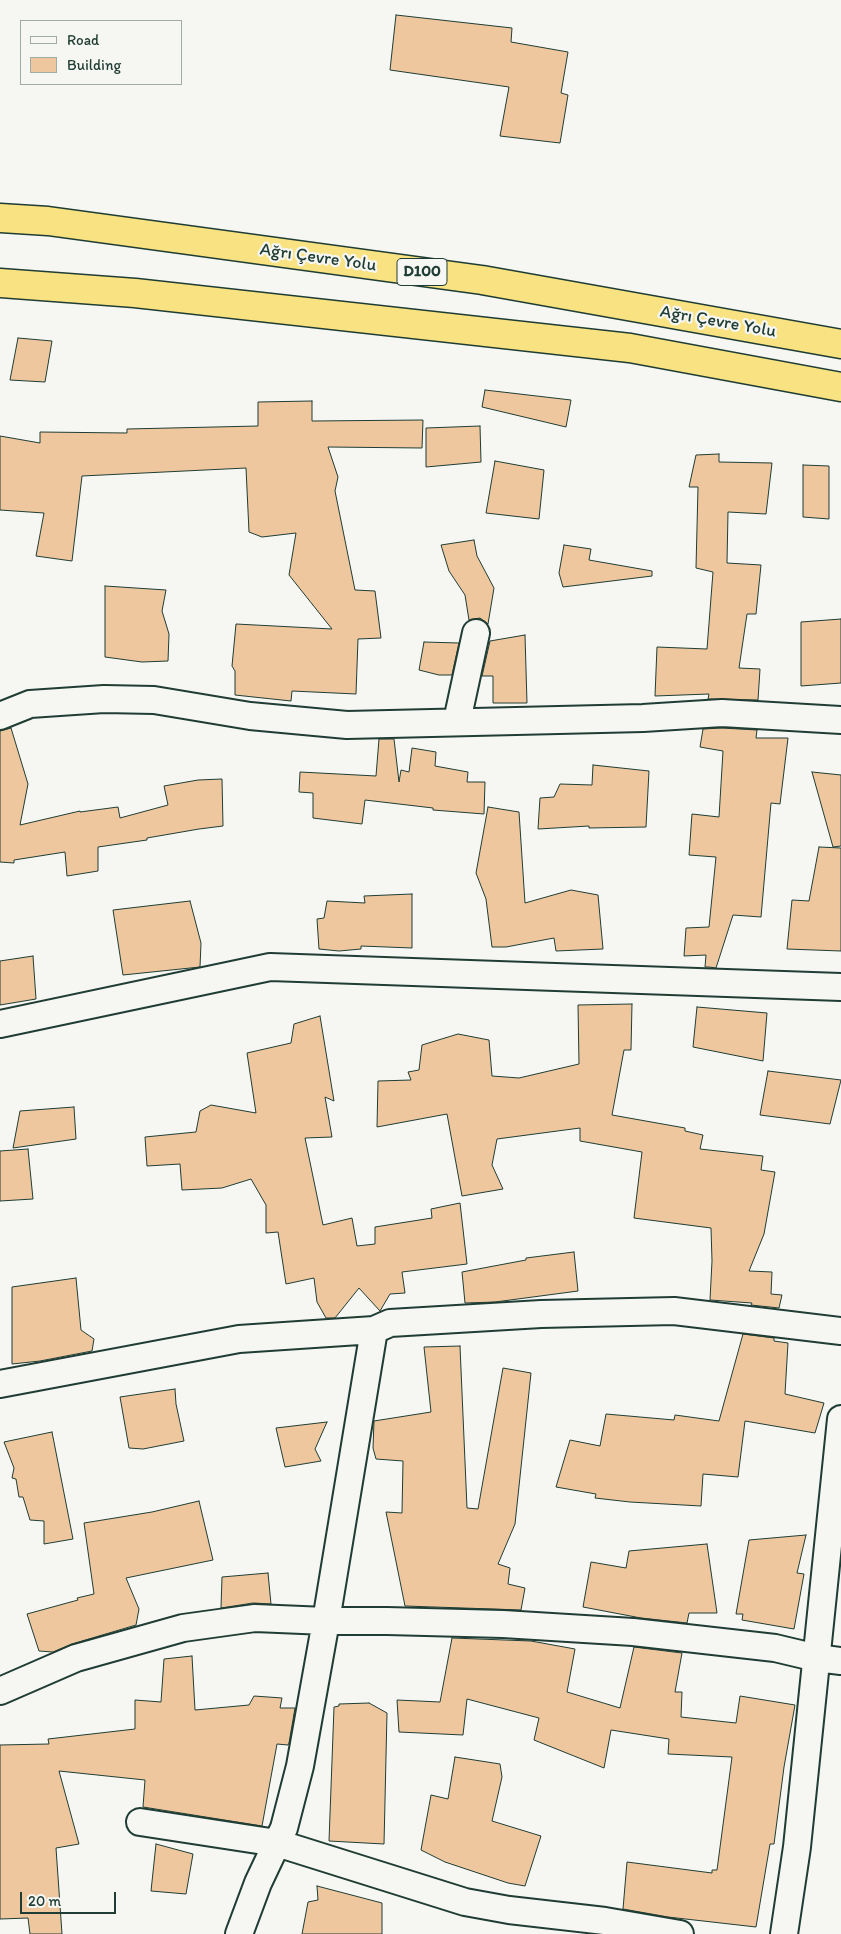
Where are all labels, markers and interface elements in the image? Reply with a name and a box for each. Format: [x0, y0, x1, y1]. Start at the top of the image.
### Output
legend [20, 20, 182, 85]
text: Road [67, 31, 99, 49]
text: Building [67, 56, 121, 74]
street label: Ağrı Çevre Yolu [258, 239, 378, 277]
road number: D100 [397, 258, 447, 286]
street label: Ağrı Çevre Yolu [658, 301, 778, 343]
scale bar [22, 1882, 119, 1914]
text: 20 m [28, 1892, 61, 1910]

